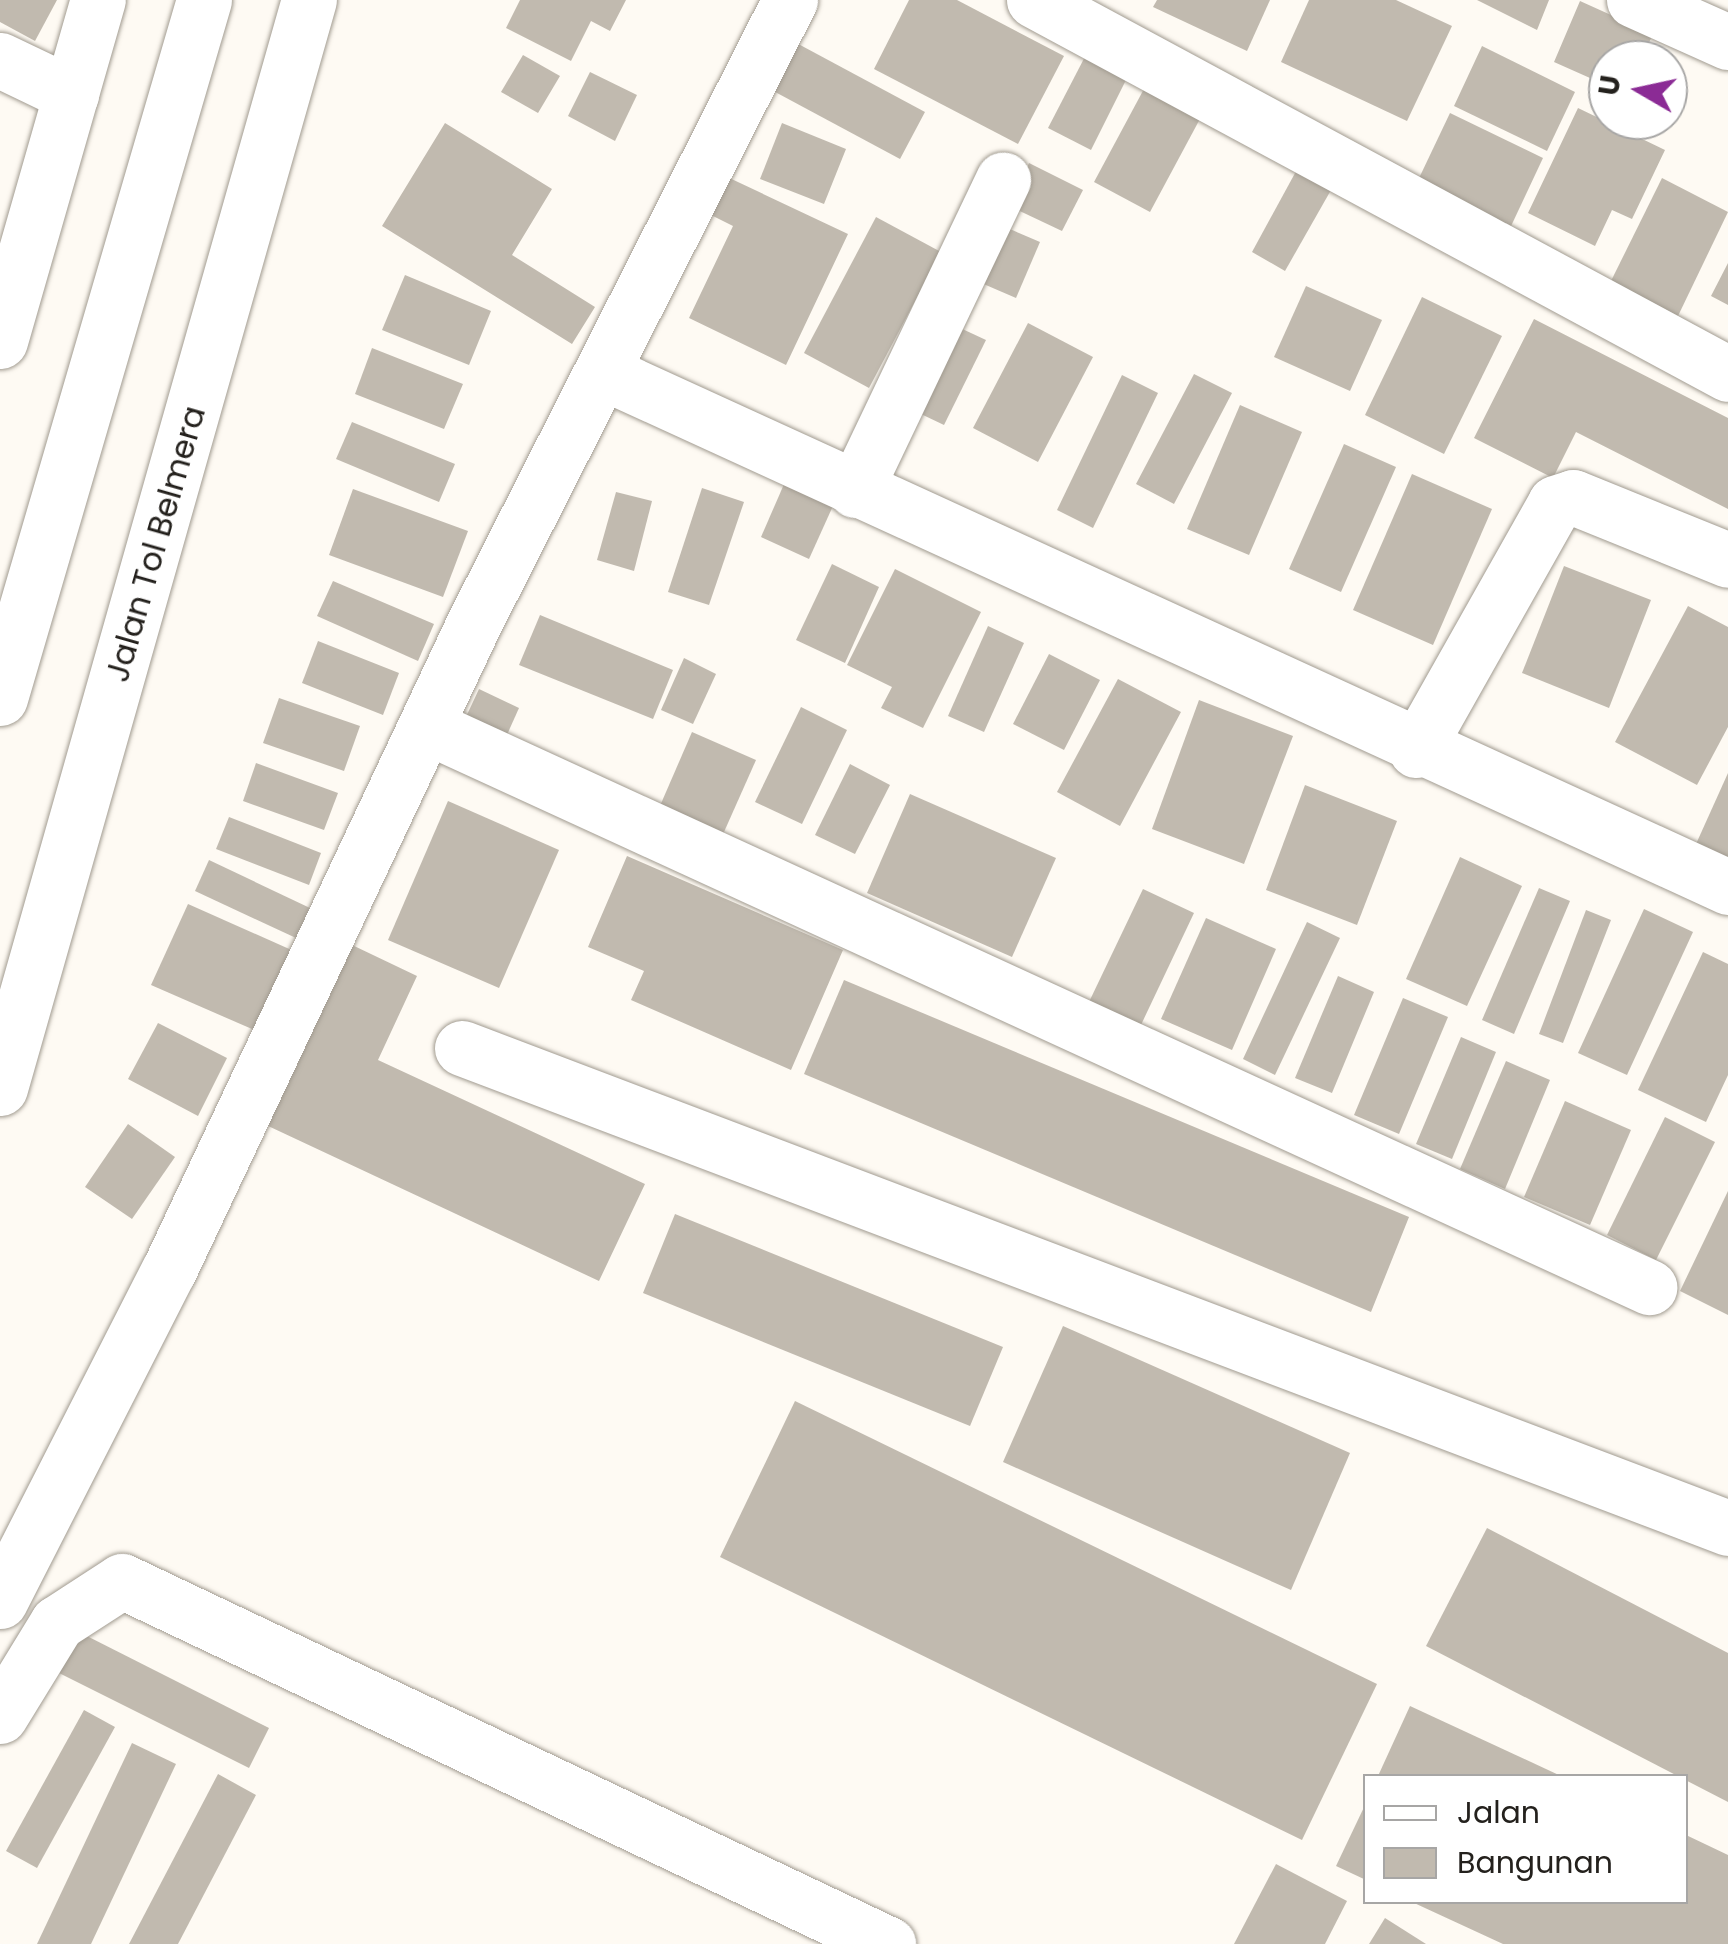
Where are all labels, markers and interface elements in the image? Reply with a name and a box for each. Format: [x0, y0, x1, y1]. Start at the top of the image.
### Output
north arrow [1588, 40, 1688, 140]
text: U [1589, 73, 1631, 98]
street label: Jalan Tol Belmera [98, 402, 214, 686]
legend [1363, 1774, 1688, 1904]
text: Jalan [1457, 1791, 1540, 1834]
text: Bangunan [1457, 1841, 1613, 1884]

